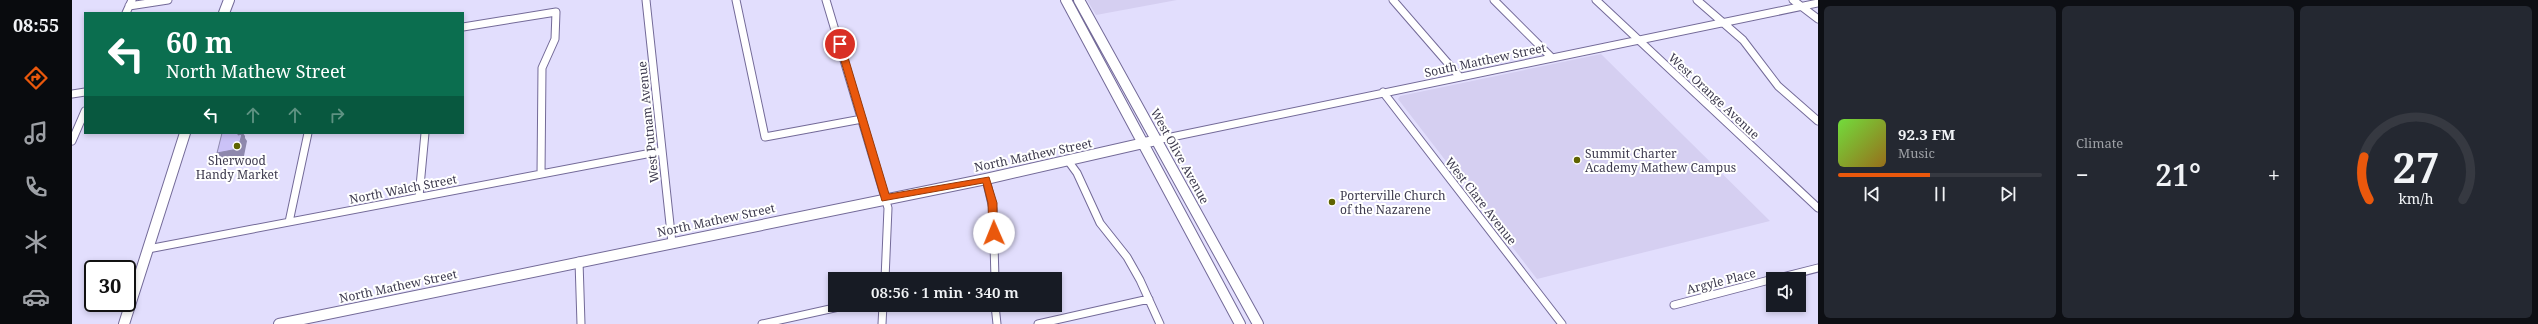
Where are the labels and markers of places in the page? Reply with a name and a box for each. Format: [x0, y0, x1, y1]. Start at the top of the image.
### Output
pin [823, 27, 857, 61]
marker: Sherwood Handy Market [232, 141, 242, 151]
place label: Summit Charter Academy Mathew Campus [1585, 145, 1736, 176]
place label: Sherwood Handy Market [196, 152, 278, 183]
marker: Summit Charter Academy Mathew Campus [1572, 155, 1582, 165]
place label: Porterville Church of the Nazarene [1340, 187, 1446, 218]
marker: Porterville Church of the Nazarene [1327, 197, 1337, 207]

